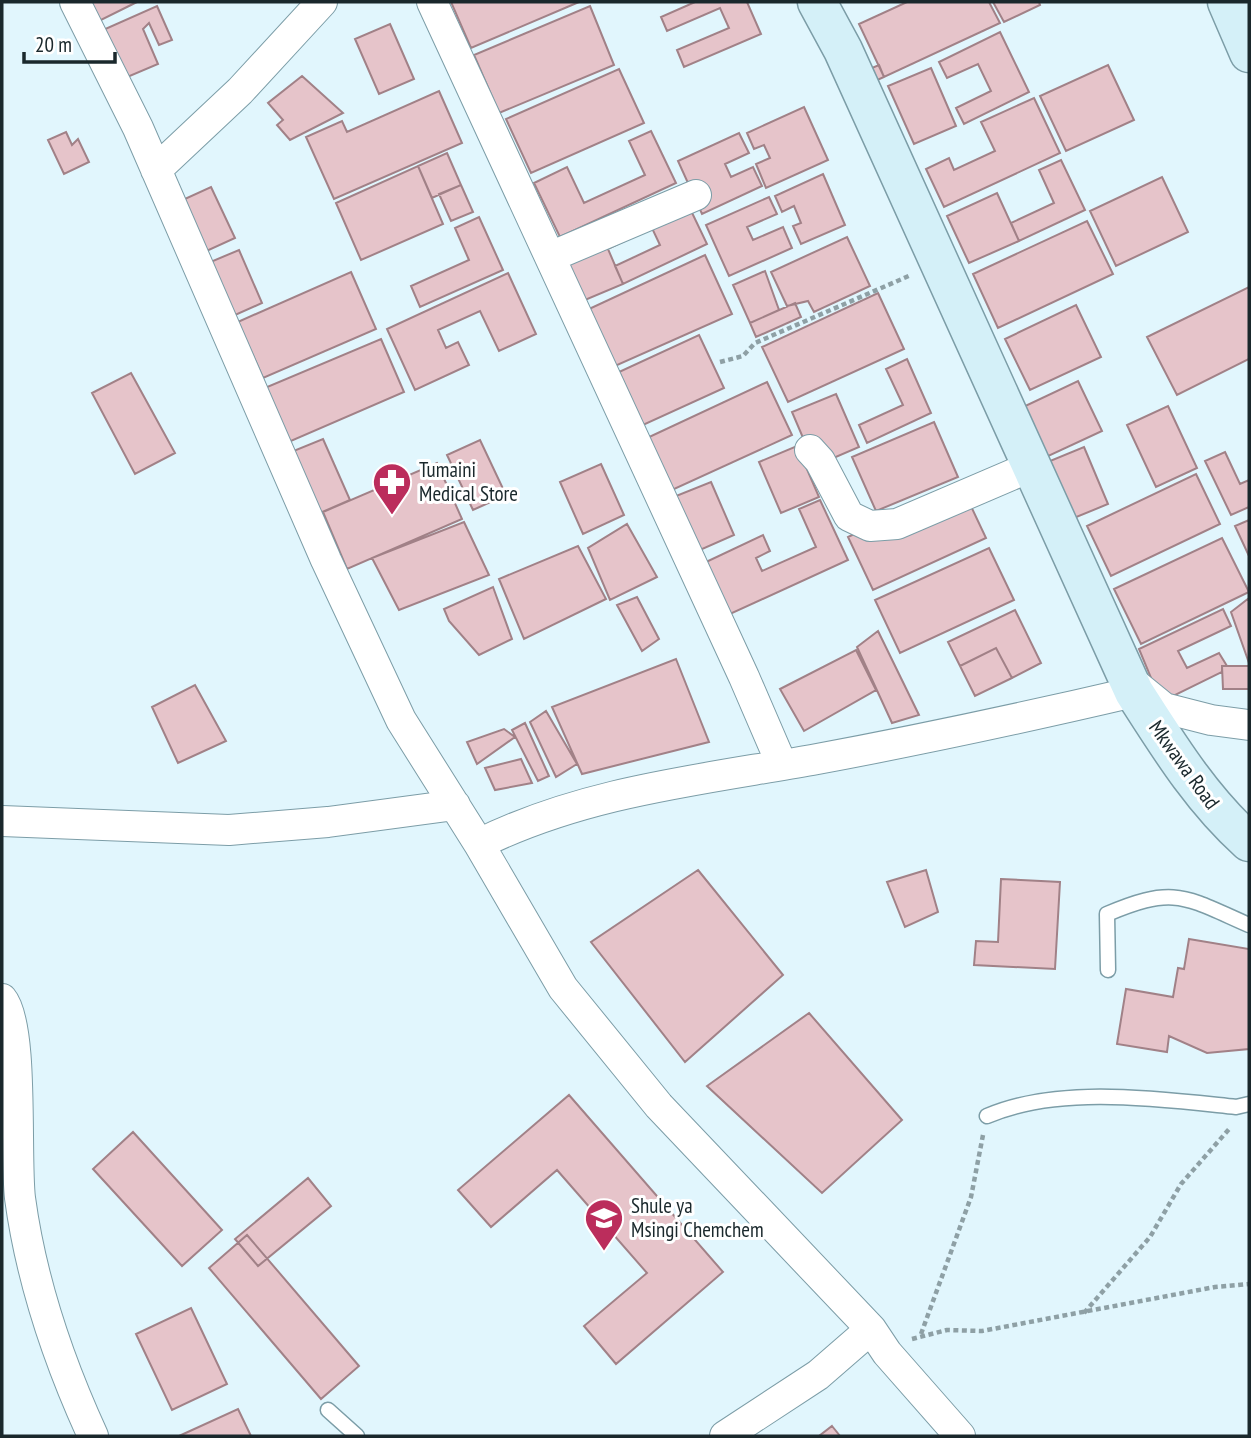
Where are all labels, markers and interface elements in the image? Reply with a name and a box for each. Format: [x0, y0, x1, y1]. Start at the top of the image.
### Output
scale bar [24, 21, 116, 65]
text: 20 m [35, 31, 72, 58]
place label: Tumaini Medical Store [419, 456, 518, 507]
pharmacy icon: Tumaini Medical Store [371, 461, 413, 516]
street label: Mkwawa Road [1143, 715, 1226, 814]
place label: Shule ya Msingi Chemchem [631, 1192, 764, 1243]
school or university icon: Shule ya Msingi Chemchem [583, 1197, 625, 1252]

